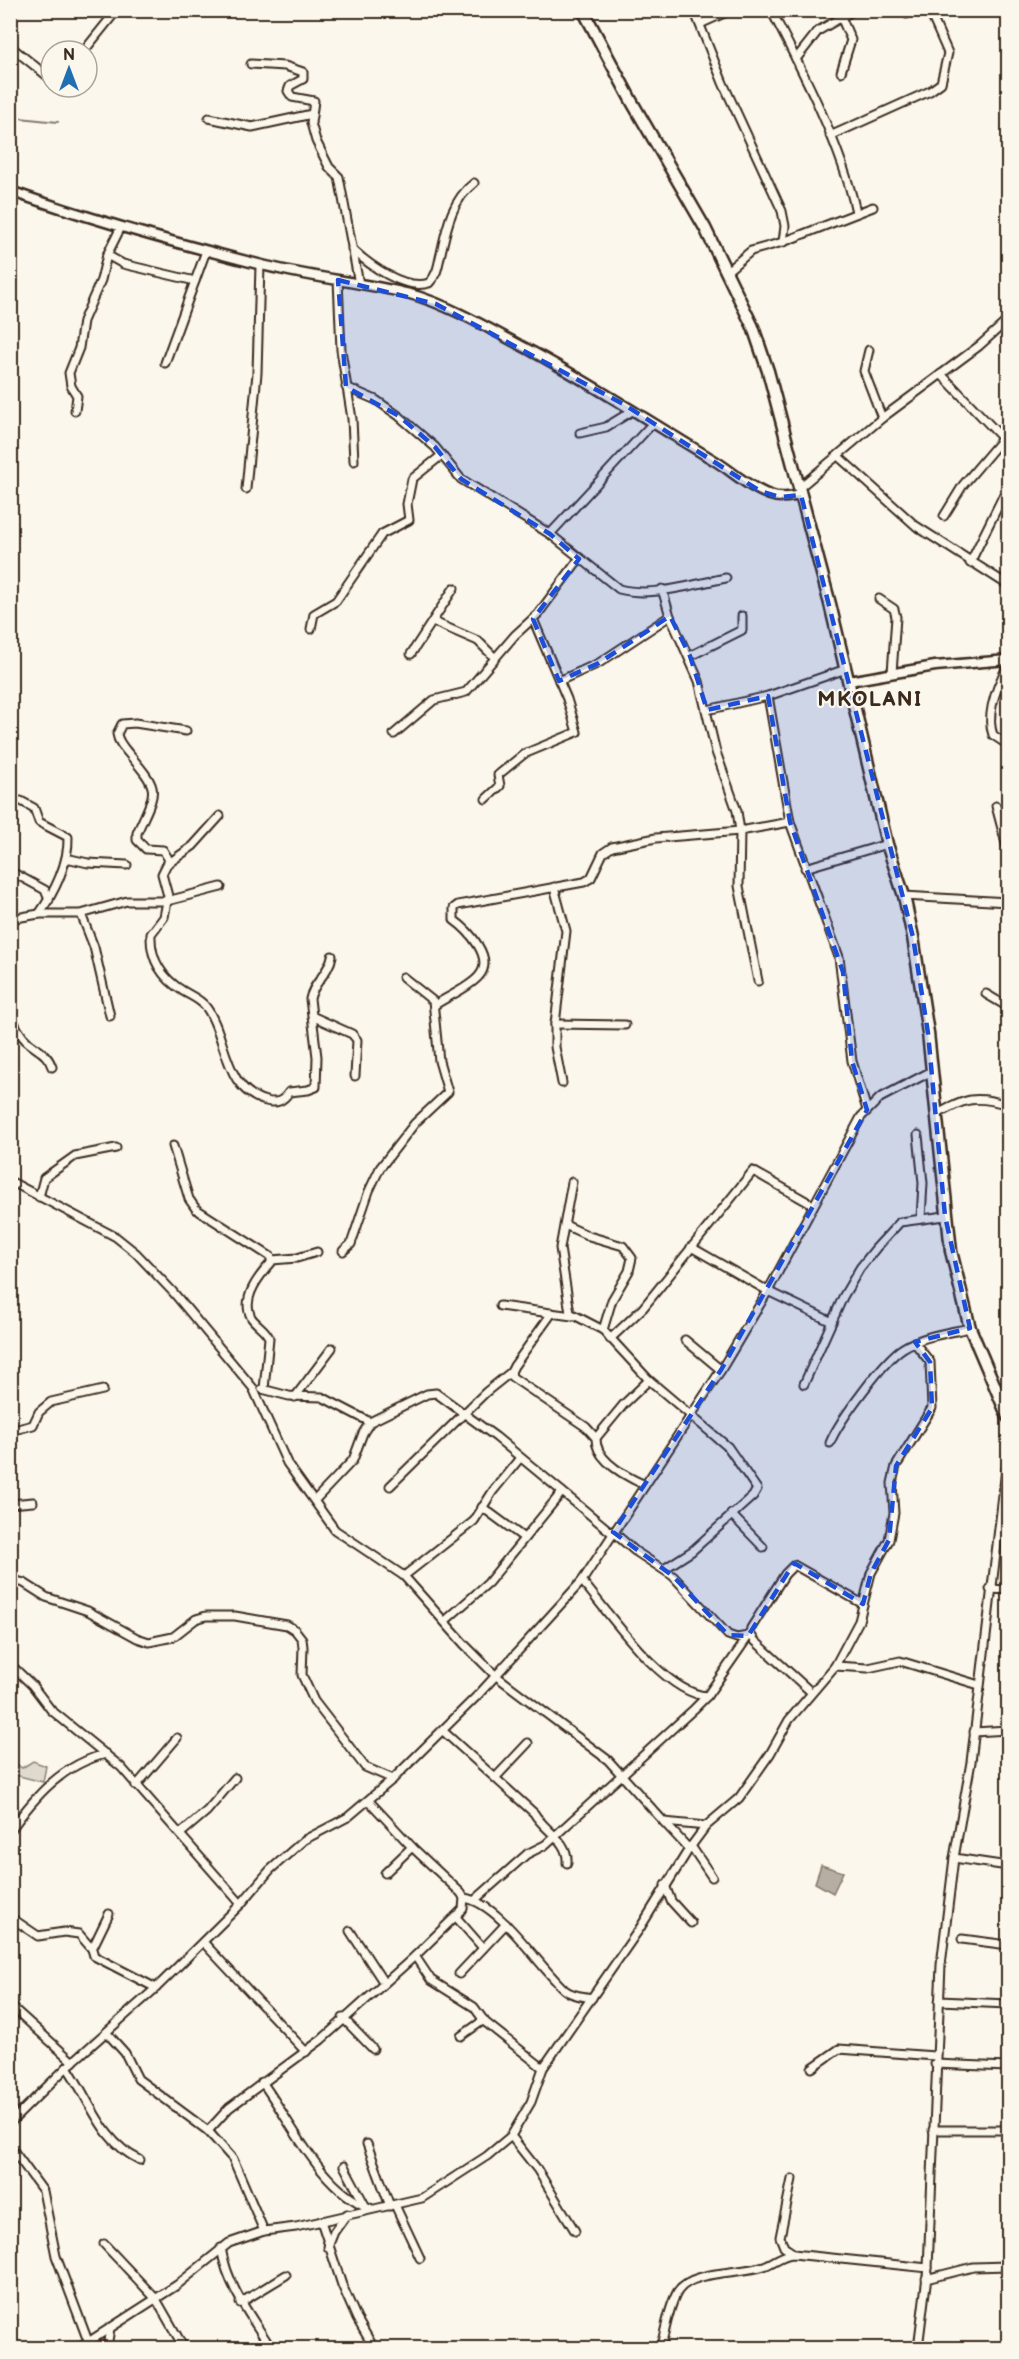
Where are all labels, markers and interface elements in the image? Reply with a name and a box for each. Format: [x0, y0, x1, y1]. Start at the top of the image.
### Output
north arrow [39, 39, 99, 99]
text: N [63, 46, 75, 65]
district label: MKOLANI [817, 687, 923, 712]

